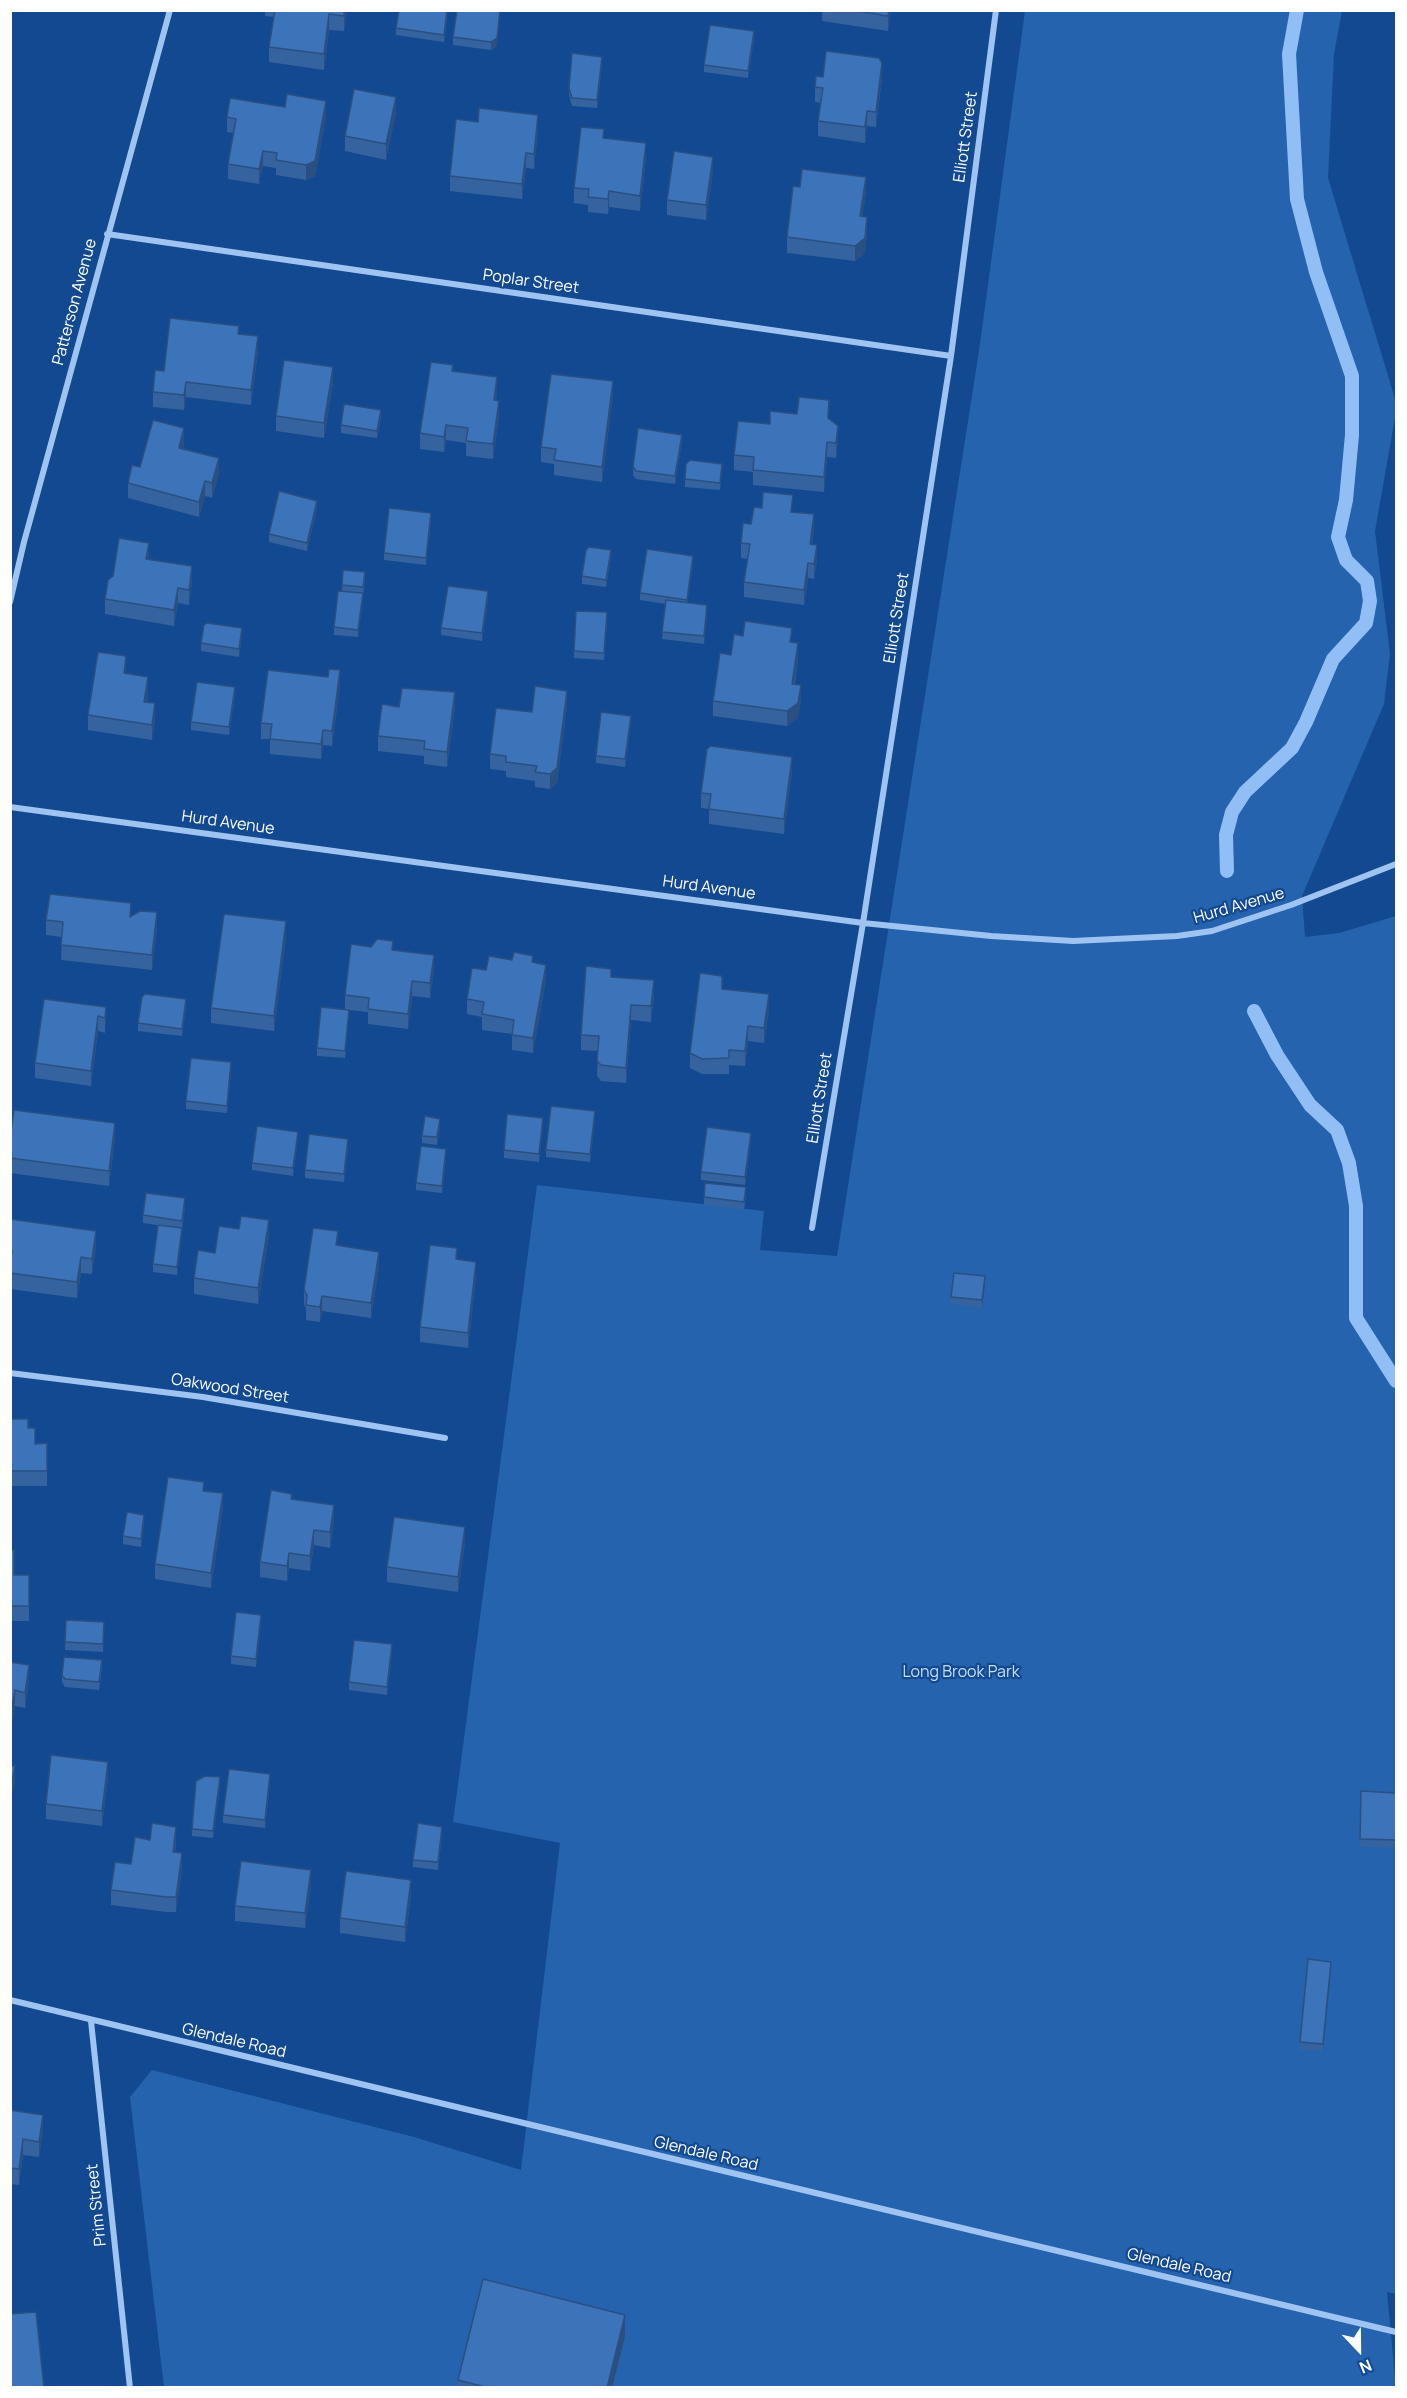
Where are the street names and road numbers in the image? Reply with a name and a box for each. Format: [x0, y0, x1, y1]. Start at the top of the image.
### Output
street label: Elliott Street [950, 90, 982, 184]
street label: Patterson Avenue [49, 237, 101, 367]
street label: Poplar Street [482, 266, 580, 298]
street label: Elliott Street [880, 571, 914, 665]
street label: Hurd Avenue [180, 807, 276, 839]
street label: Hurd Avenue [661, 872, 757, 904]
street label: Hurd Avenue [1191, 884, 1287, 928]
street label: Elliott Street [803, 1051, 837, 1145]
street label: Oakwood Street [170, 1370, 290, 1408]
street label: Glendale Road [180, 2020, 288, 2062]
street label: Glendale Road [652, 2133, 760, 2175]
street label: Prim Street [83, 2163, 111, 2247]
street label: Glendale Road [1125, 2245, 1233, 2287]

